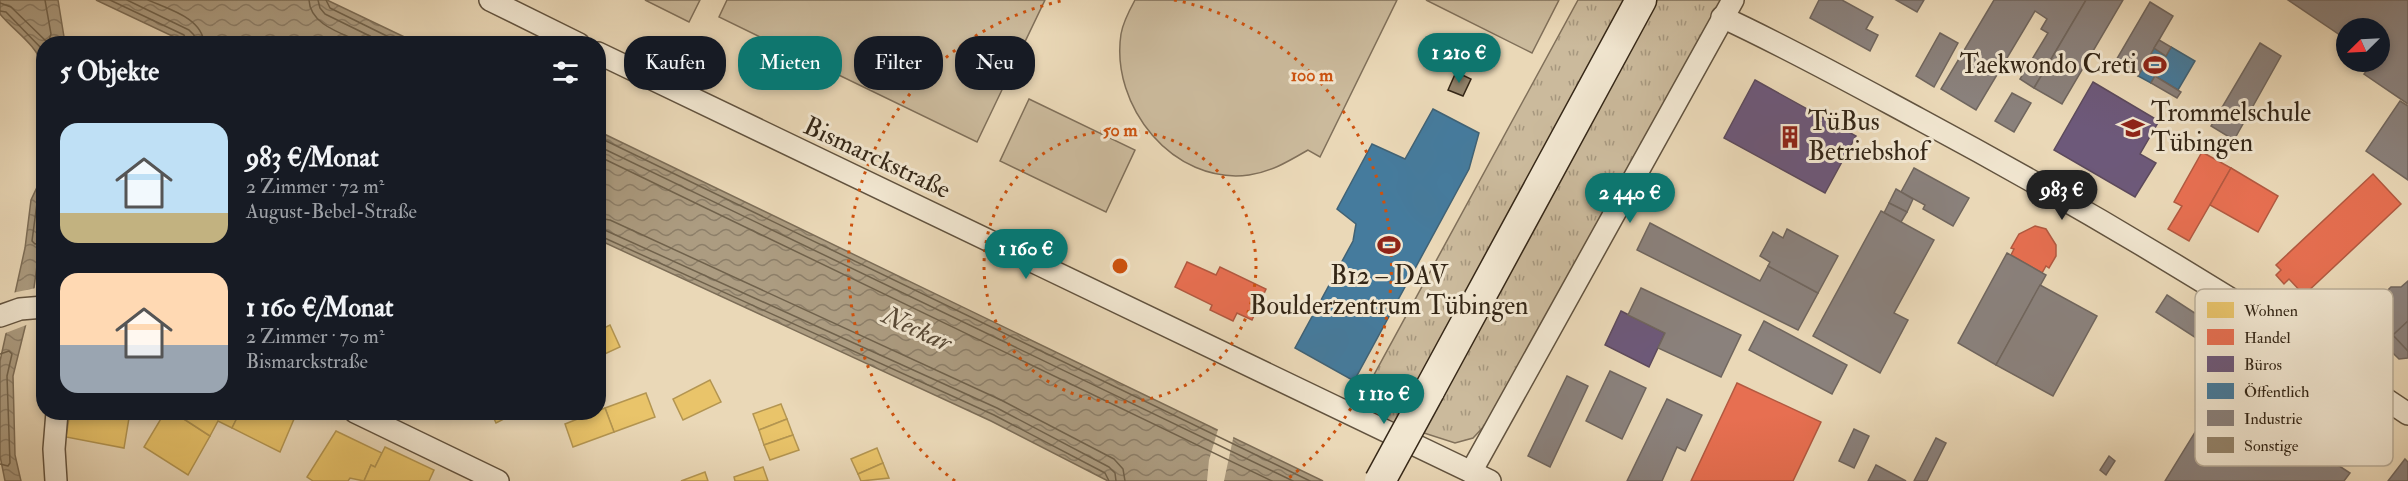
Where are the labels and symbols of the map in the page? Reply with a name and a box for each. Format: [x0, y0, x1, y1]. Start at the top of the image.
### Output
north arrow [2336, 18, 2390, 72]
pin: 1 210 € [1404, 33, 1514, 84]
place label: Taekwondo Creti [1960, 49, 2137, 81]
sports icon: Taekwondo Creti [2142, 52, 2168, 78]
text: 100 m [1291, 64, 1334, 87]
place label: Trommelschule Tübingen [2151, 97, 2311, 159]
place label: TüBus Betriebshof [1808, 106, 1931, 168]
street label: Bismarckstraße [798, 110, 956, 206]
school or university icon: Trommelschule Tübingen [2120, 115, 2146, 141]
text: 50 m [1103, 119, 1138, 142]
building icon: TüBus Betriebshof [1777, 124, 1803, 150]
pin: 983 € [2020, 170, 2104, 221]
pin: 2 440 € [1575, 173, 1685, 224]
pin: 1 160 € [971, 229, 1081, 280]
sports icon: B12 – DAV Boulderzentrum Tübingen [1376, 232, 1402, 258]
centre of rings [1110, 256, 1130, 276]
place label: B12 – DAV Boulderzentrum Tübingen [1250, 260, 1528, 322]
legend [2195, 289, 2393, 466]
water label: Neckar [875, 298, 959, 360]
text: Wohnen [2243, 301, 2298, 321]
text: Handel [2244, 328, 2291, 348]
text: Büros [2244, 355, 2282, 375]
pin: 1 110 € [1329, 374, 1439, 425]
text: Öffentlich [2244, 382, 2310, 402]
text: Industrie [2244, 409, 2303, 429]
text: Sonstige [2244, 436, 2299, 456]

